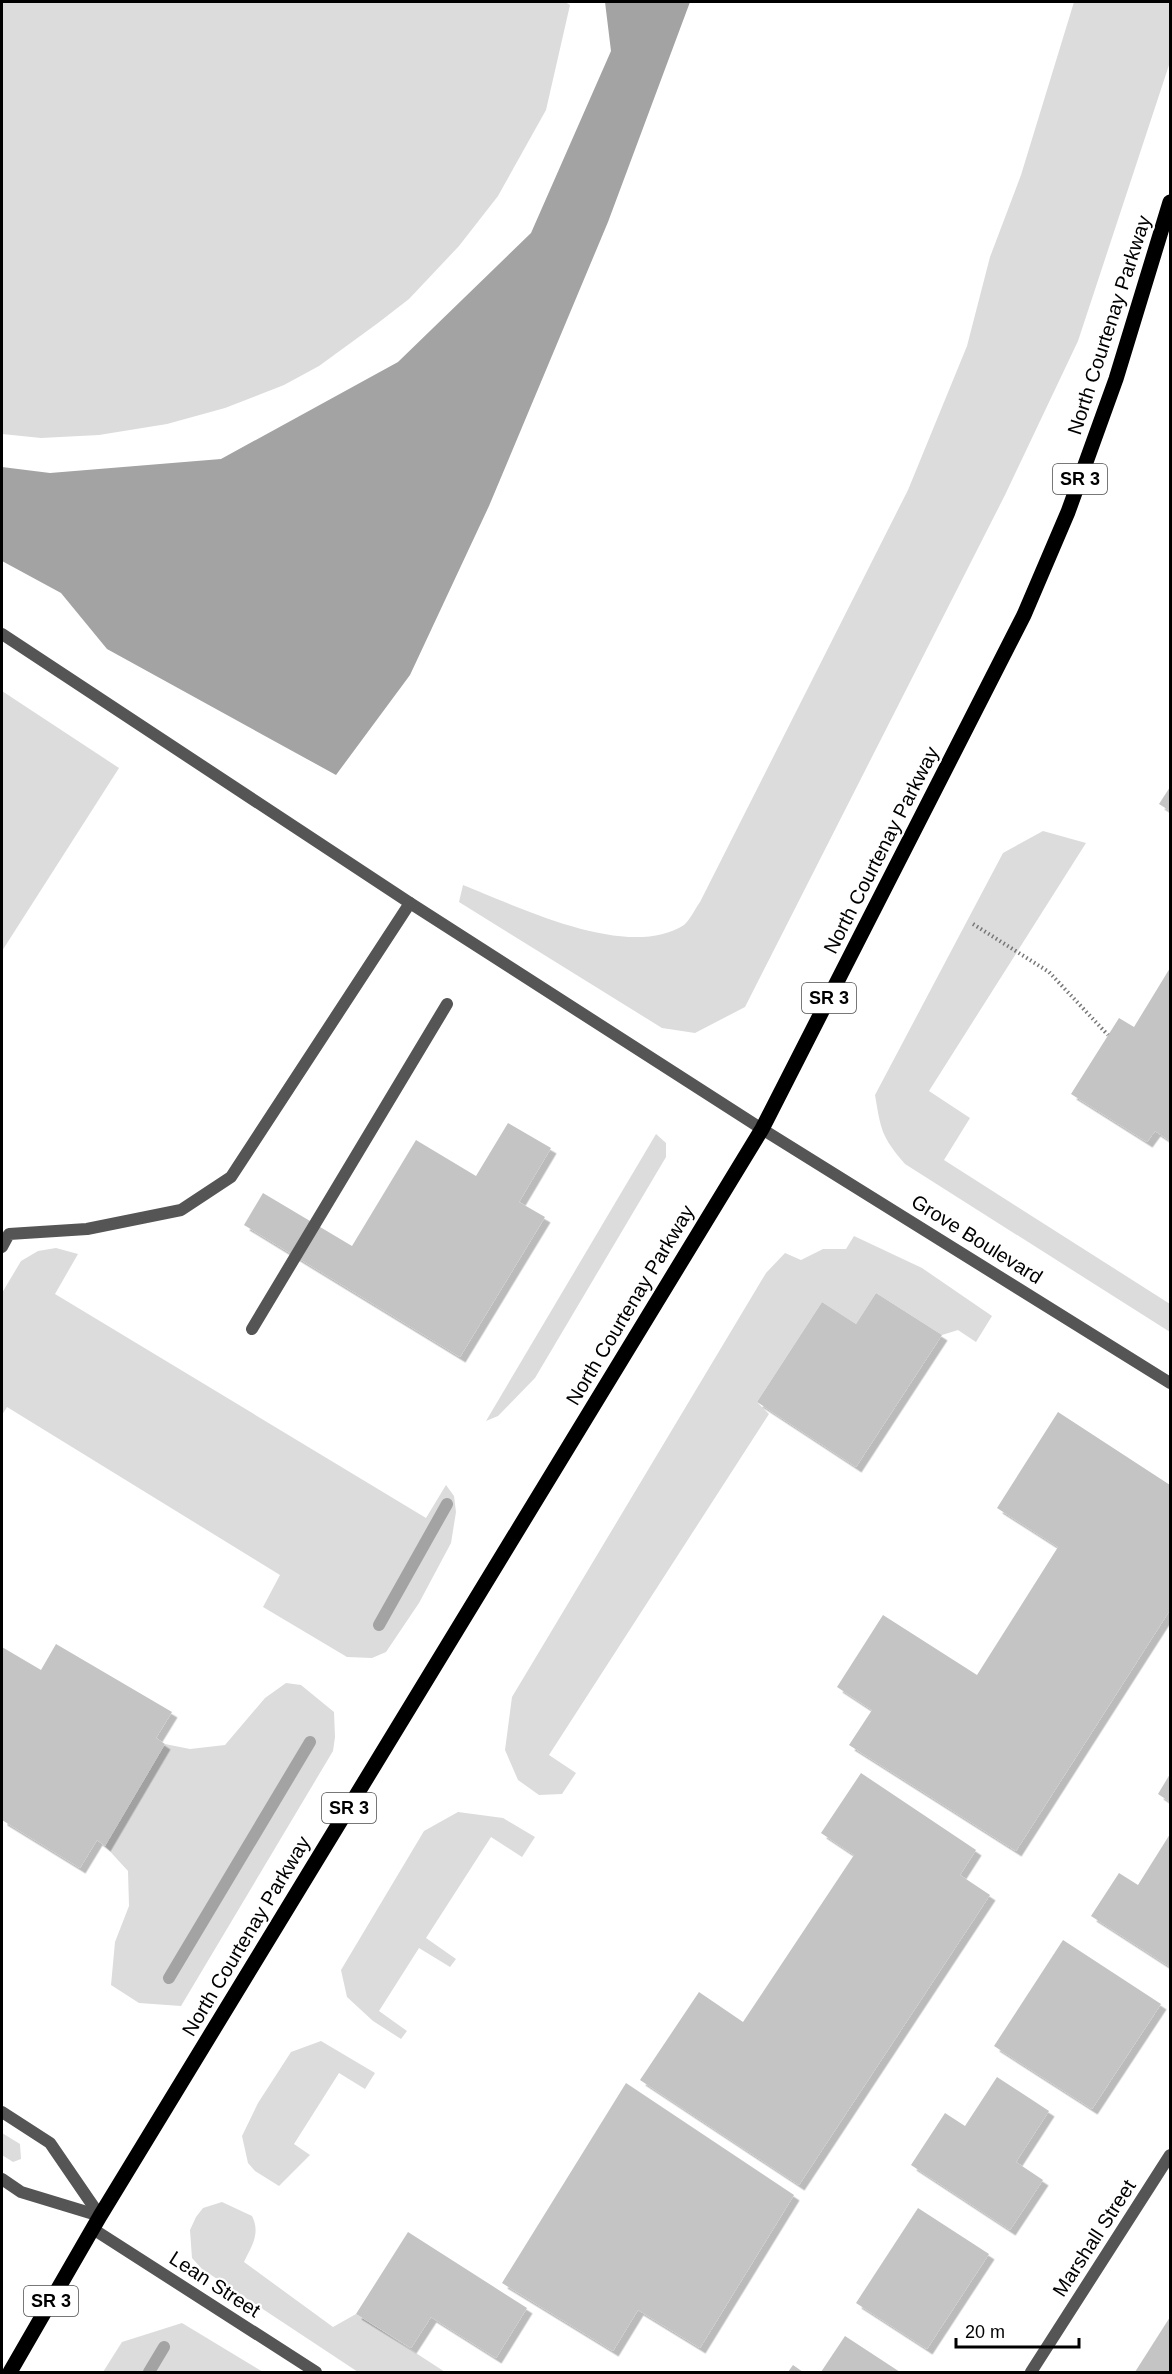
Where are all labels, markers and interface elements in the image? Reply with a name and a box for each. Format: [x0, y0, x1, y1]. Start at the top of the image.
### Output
street label: North Courtenay Parkway [1063, 213, 1155, 437]
road number: SR 3 [1053, 464, 1107, 494]
street label: North Courtenay Parkway [819, 743, 943, 957]
road number: SR 3 [802, 983, 856, 1013]
street label: Grove Boulevard [908, 1190, 1046, 1288]
street label: North Courtenay Parkway [562, 1201, 698, 1409]
road number: SR 3 [322, 1793, 376, 1823]
street label: North Courtenay Parkway [178, 1832, 314, 2040]
street label: Marshall Street [1048, 2175, 1140, 2300]
street label: Lean Street [166, 2247, 265, 2322]
road number: SR 3 [24, 2286, 78, 2316]
scale bar [956, 2311, 1079, 2349]
text: 20 m [965, 2322, 1005, 2342]

